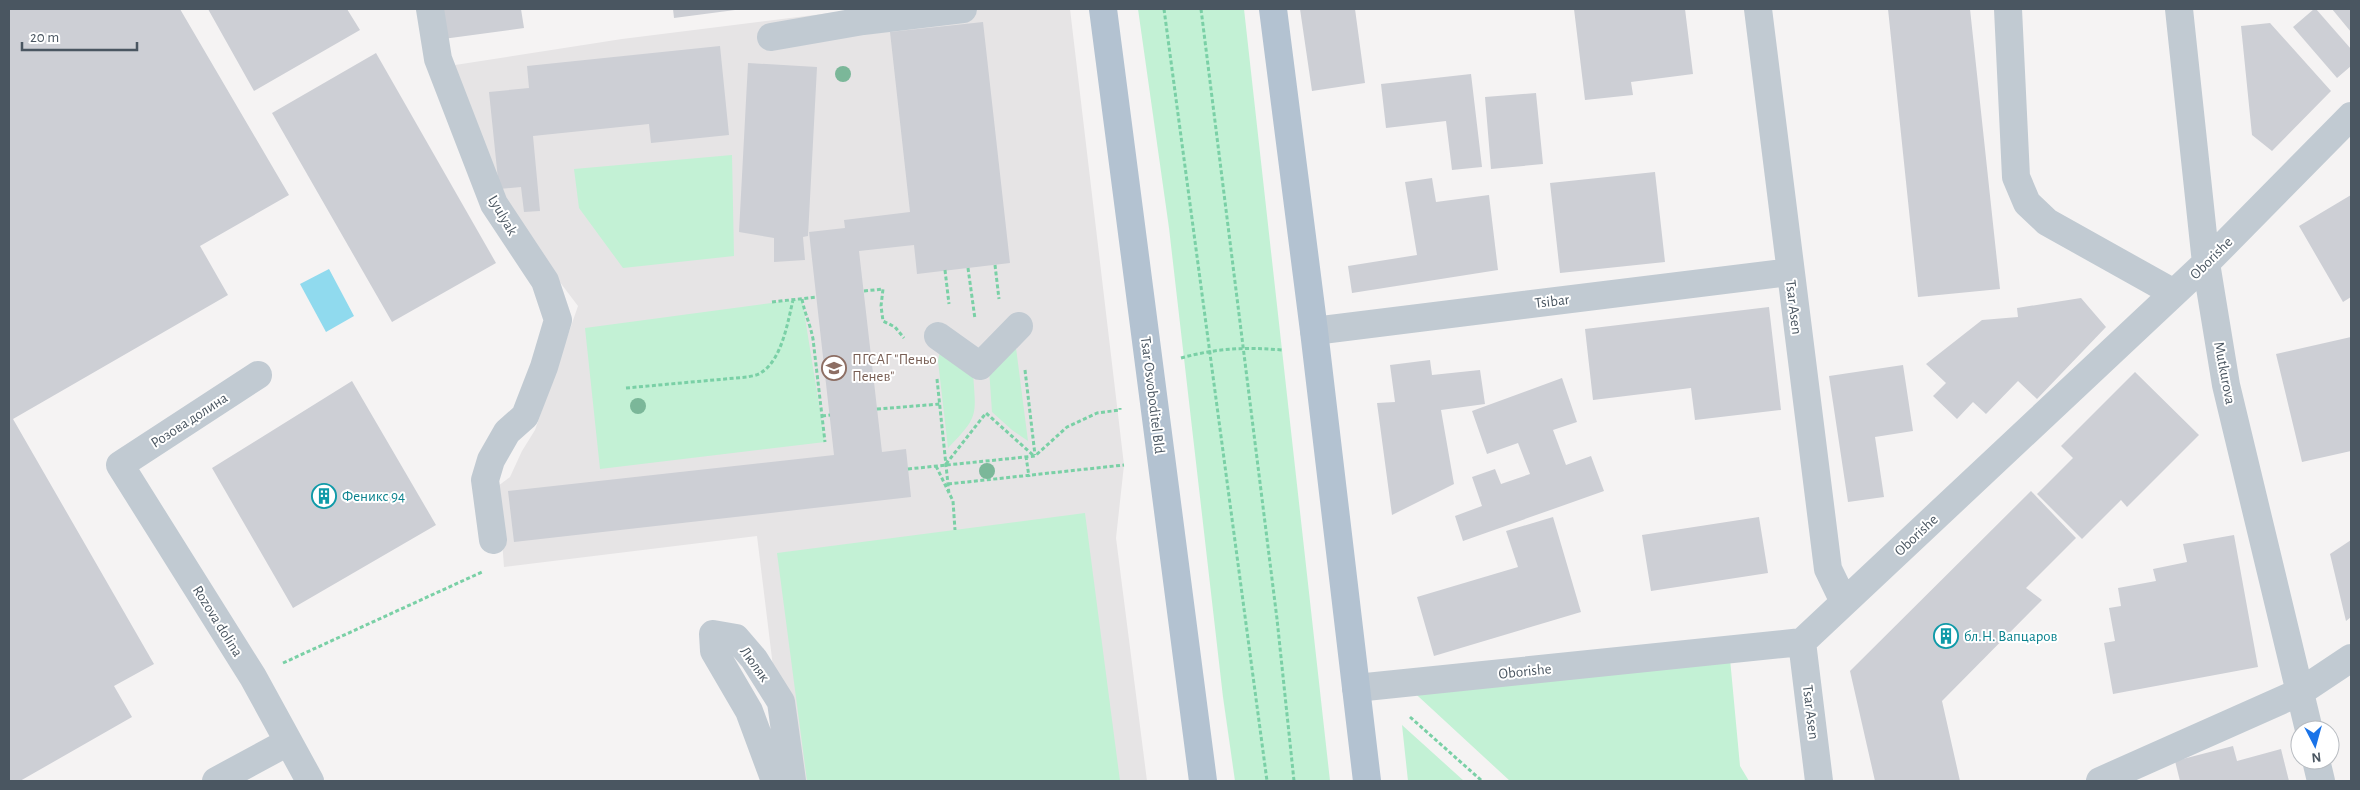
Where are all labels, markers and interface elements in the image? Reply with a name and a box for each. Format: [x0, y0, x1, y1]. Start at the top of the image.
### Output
scale bar [22, 20, 138, 52]
text: 20 m [30, 30, 59, 45]
street label: Lyulyak [485, 193, 520, 238]
street label: Oborishe [2187, 234, 2236, 282]
street label: Tsar Asen [1783, 279, 1804, 335]
street label: Tsibar [1534, 292, 1570, 311]
street label: Tsar Osvoboditel Bld [1138, 335, 1167, 455]
street label: Mutkurova [2211, 341, 2238, 406]
place label: ПГСАГ "Пеньо Пенев" [852, 352, 936, 384]
school or university icon: ПГСАГ "Пеньо Пенев" [821, 355, 847, 381]
street label: Розова долина [148, 390, 230, 451]
building icon: Феникс 94 [311, 483, 337, 509]
place label: Феникс 94 [342, 489, 405, 504]
street label: Oborishe [1892, 512, 1941, 559]
street label: Rozova dolina [190, 583, 245, 660]
building icon: бл.Н. Вапцаров [1933, 623, 1959, 649]
place label: бл.Н. Вапцаров [1964, 629, 2057, 644]
street label: Люляк [737, 644, 772, 685]
street label: Oborishe [1498, 661, 1552, 682]
street label: Tsar Asen [1800, 684, 1821, 740]
north arrow [2290, 720, 2340, 770]
text: N [2311, 749, 2322, 764]

